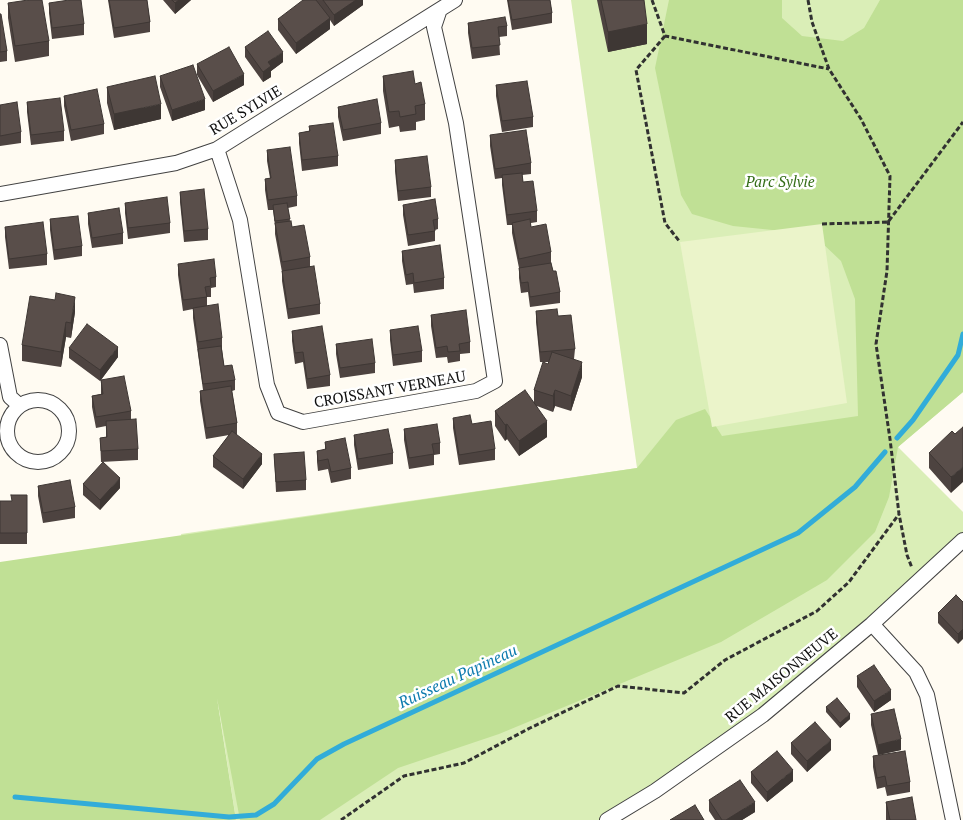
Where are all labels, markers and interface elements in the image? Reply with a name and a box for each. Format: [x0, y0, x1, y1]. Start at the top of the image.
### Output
street label: RUE SYLVIE [207, 82, 285, 140]
park label: Parc Sylvie [745, 174, 815, 192]
street label: CROISSANT VERNEAU [313, 368, 467, 412]
street label: RUE MAISONNEUVE [722, 625, 842, 727]
water label: Ruisseau Papineau [395, 641, 521, 713]

